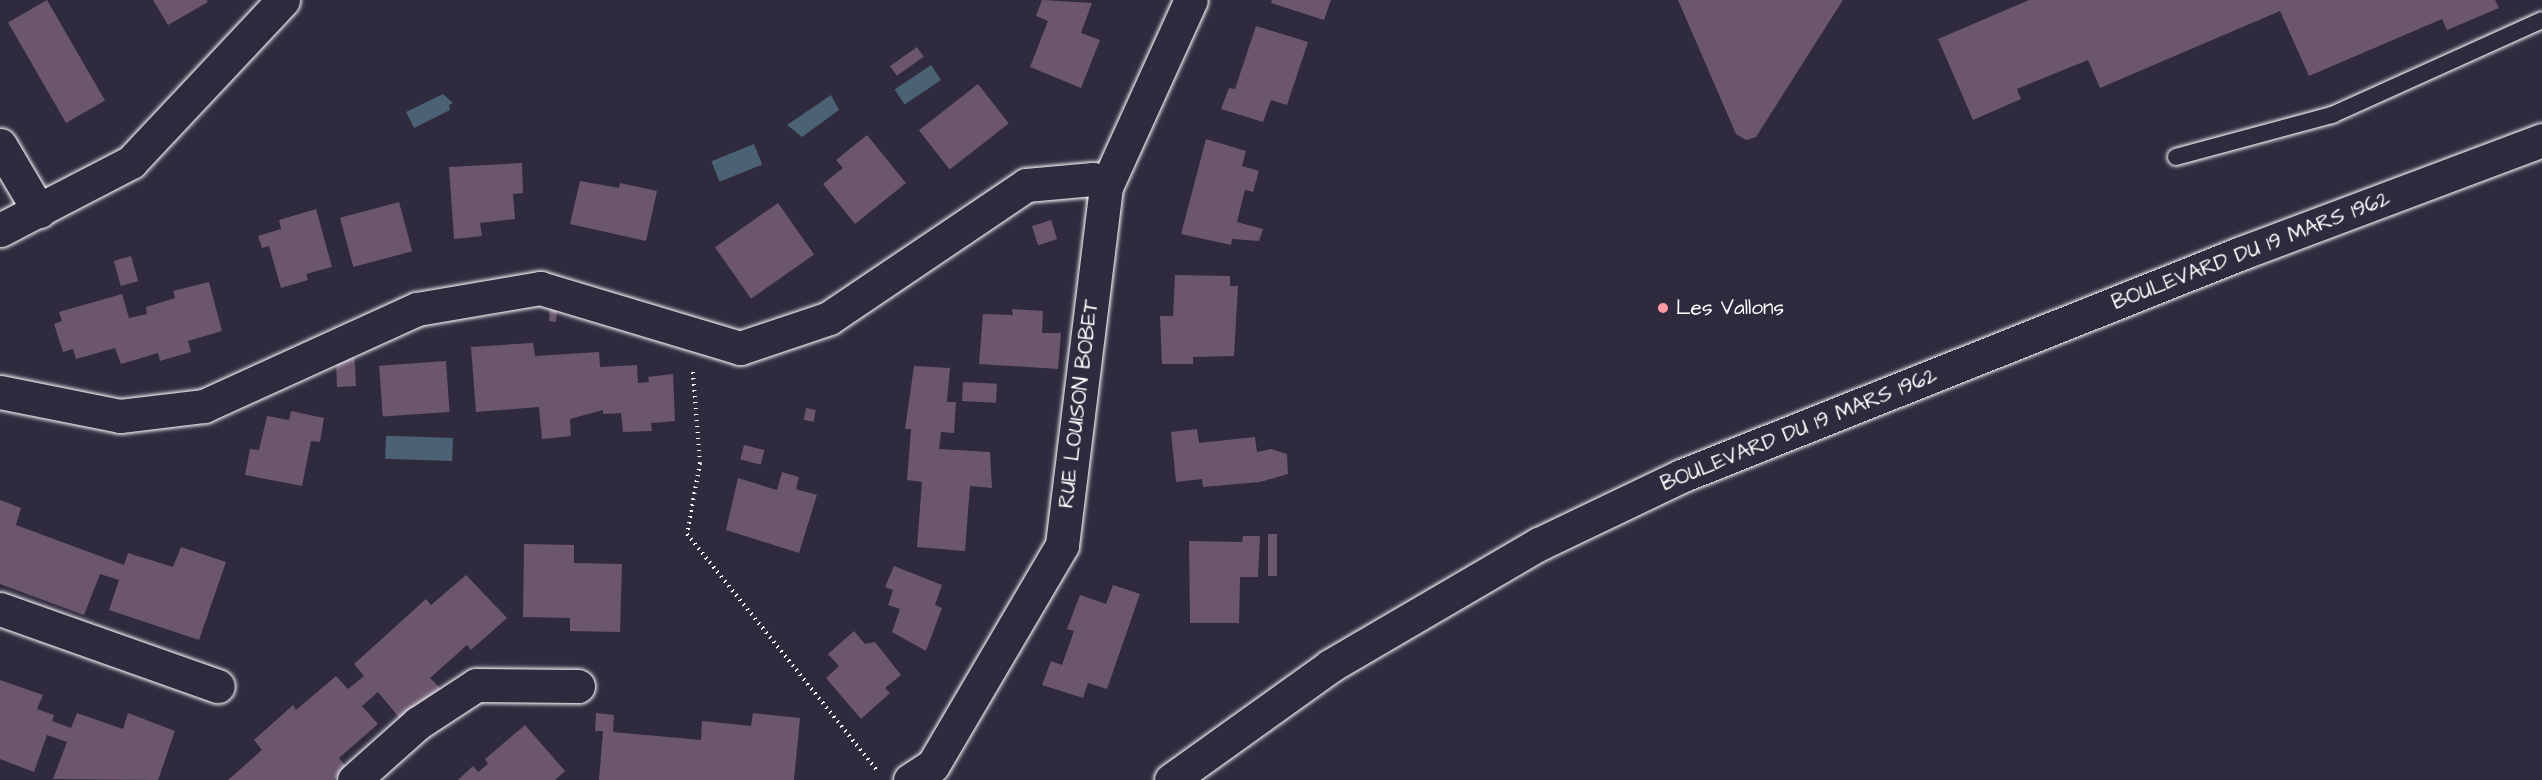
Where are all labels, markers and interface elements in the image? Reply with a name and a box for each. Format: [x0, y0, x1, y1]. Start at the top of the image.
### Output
street label: BOULEVARD DU 19 MARS 1962 [2108, 186, 2394, 316]
place label: Les Vallons [1676, 295, 1784, 321]
street label: RUE LOUISON BOBET [1054, 298, 1104, 510]
marker: Les Vallons [1654, 299, 1672, 317]
street label: BOULEVARD DU 19 MARS 1962 [1657, 363, 1941, 497]

